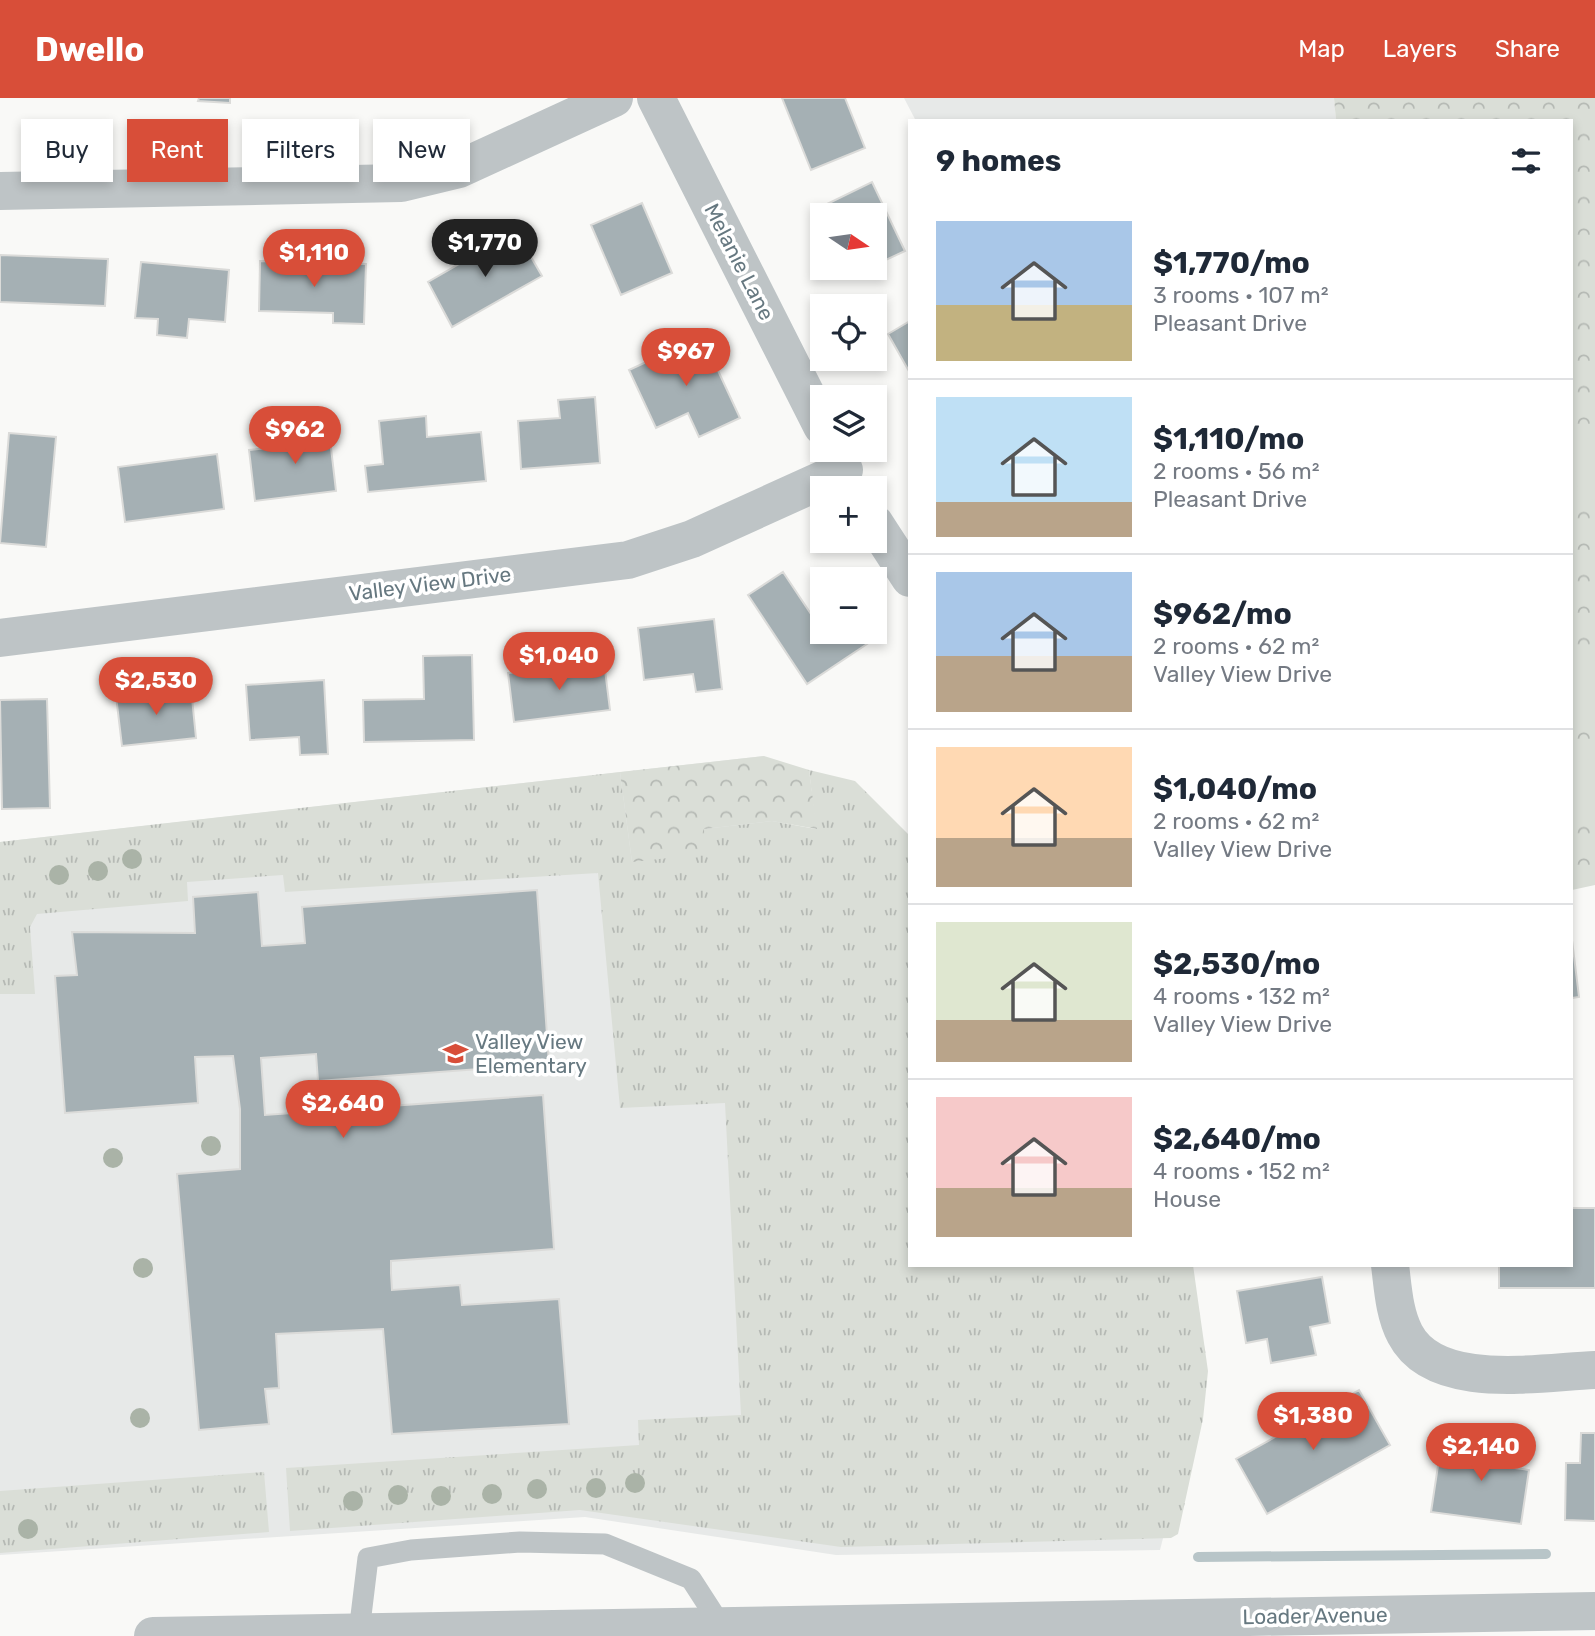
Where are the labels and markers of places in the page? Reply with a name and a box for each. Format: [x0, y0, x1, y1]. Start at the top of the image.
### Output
pin: $1,770 [428, 220, 542, 279]
pin: $1,110 [257, 230, 371, 289]
pin: $967 [645, 328, 727, 388]
pin: $962 [254, 406, 336, 466]
pin: $1,040 [502, 632, 616, 692]
pin: $2,530 [99, 658, 213, 717]
place label: Valley View Elementary [475, 1029, 587, 1078]
school or university icon: Valley View Elementary [441, 1040, 469, 1068]
pin: $2,640 [286, 1080, 400, 1140]
pin: $1,380 [1256, 1392, 1370, 1452]
pin: $2,140 [1424, 1424, 1538, 1483]

